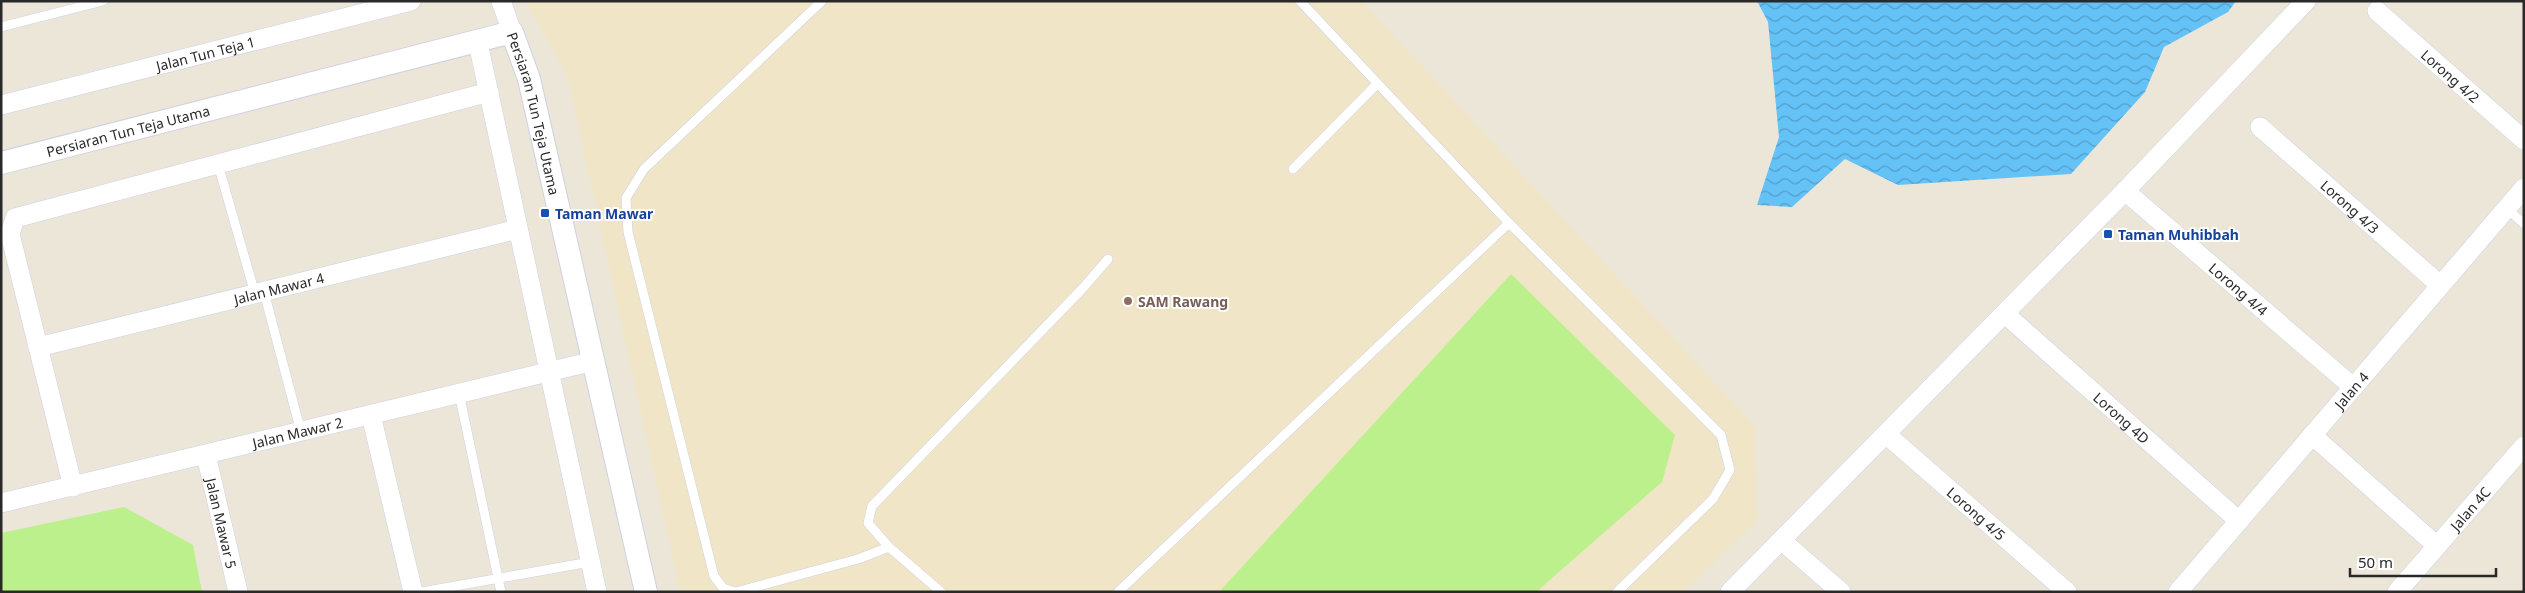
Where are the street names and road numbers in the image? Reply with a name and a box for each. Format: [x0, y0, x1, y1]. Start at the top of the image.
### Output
street label: Persiaran Tun Teja Utama [503, 29, 565, 197]
street label: Jalan Tun Teja 1 [152, 31, 257, 75]
street label: Lorong 4/2 [2417, 45, 2484, 107]
street label: Persiaran Tun Teja Utama [44, 100, 212, 161]
street label: Lorong 4/3 [2317, 175, 2384, 237]
street label: Lorong 4/4 [2205, 258, 2272, 319]
street label: Jalan Mawar 4 [230, 268, 326, 309]
street label: Jalan 4 [2328, 367, 2372, 414]
street label: Lorong 4D [2090, 387, 2154, 447]
street label: Jalan Mawar 2 [249, 412, 345, 452]
street label: Jalan Mawar 5 [202, 474, 242, 570]
street label: Lorong 4/5 [1943, 482, 2010, 544]
street label: Jalan 4C [2444, 482, 2494, 536]

